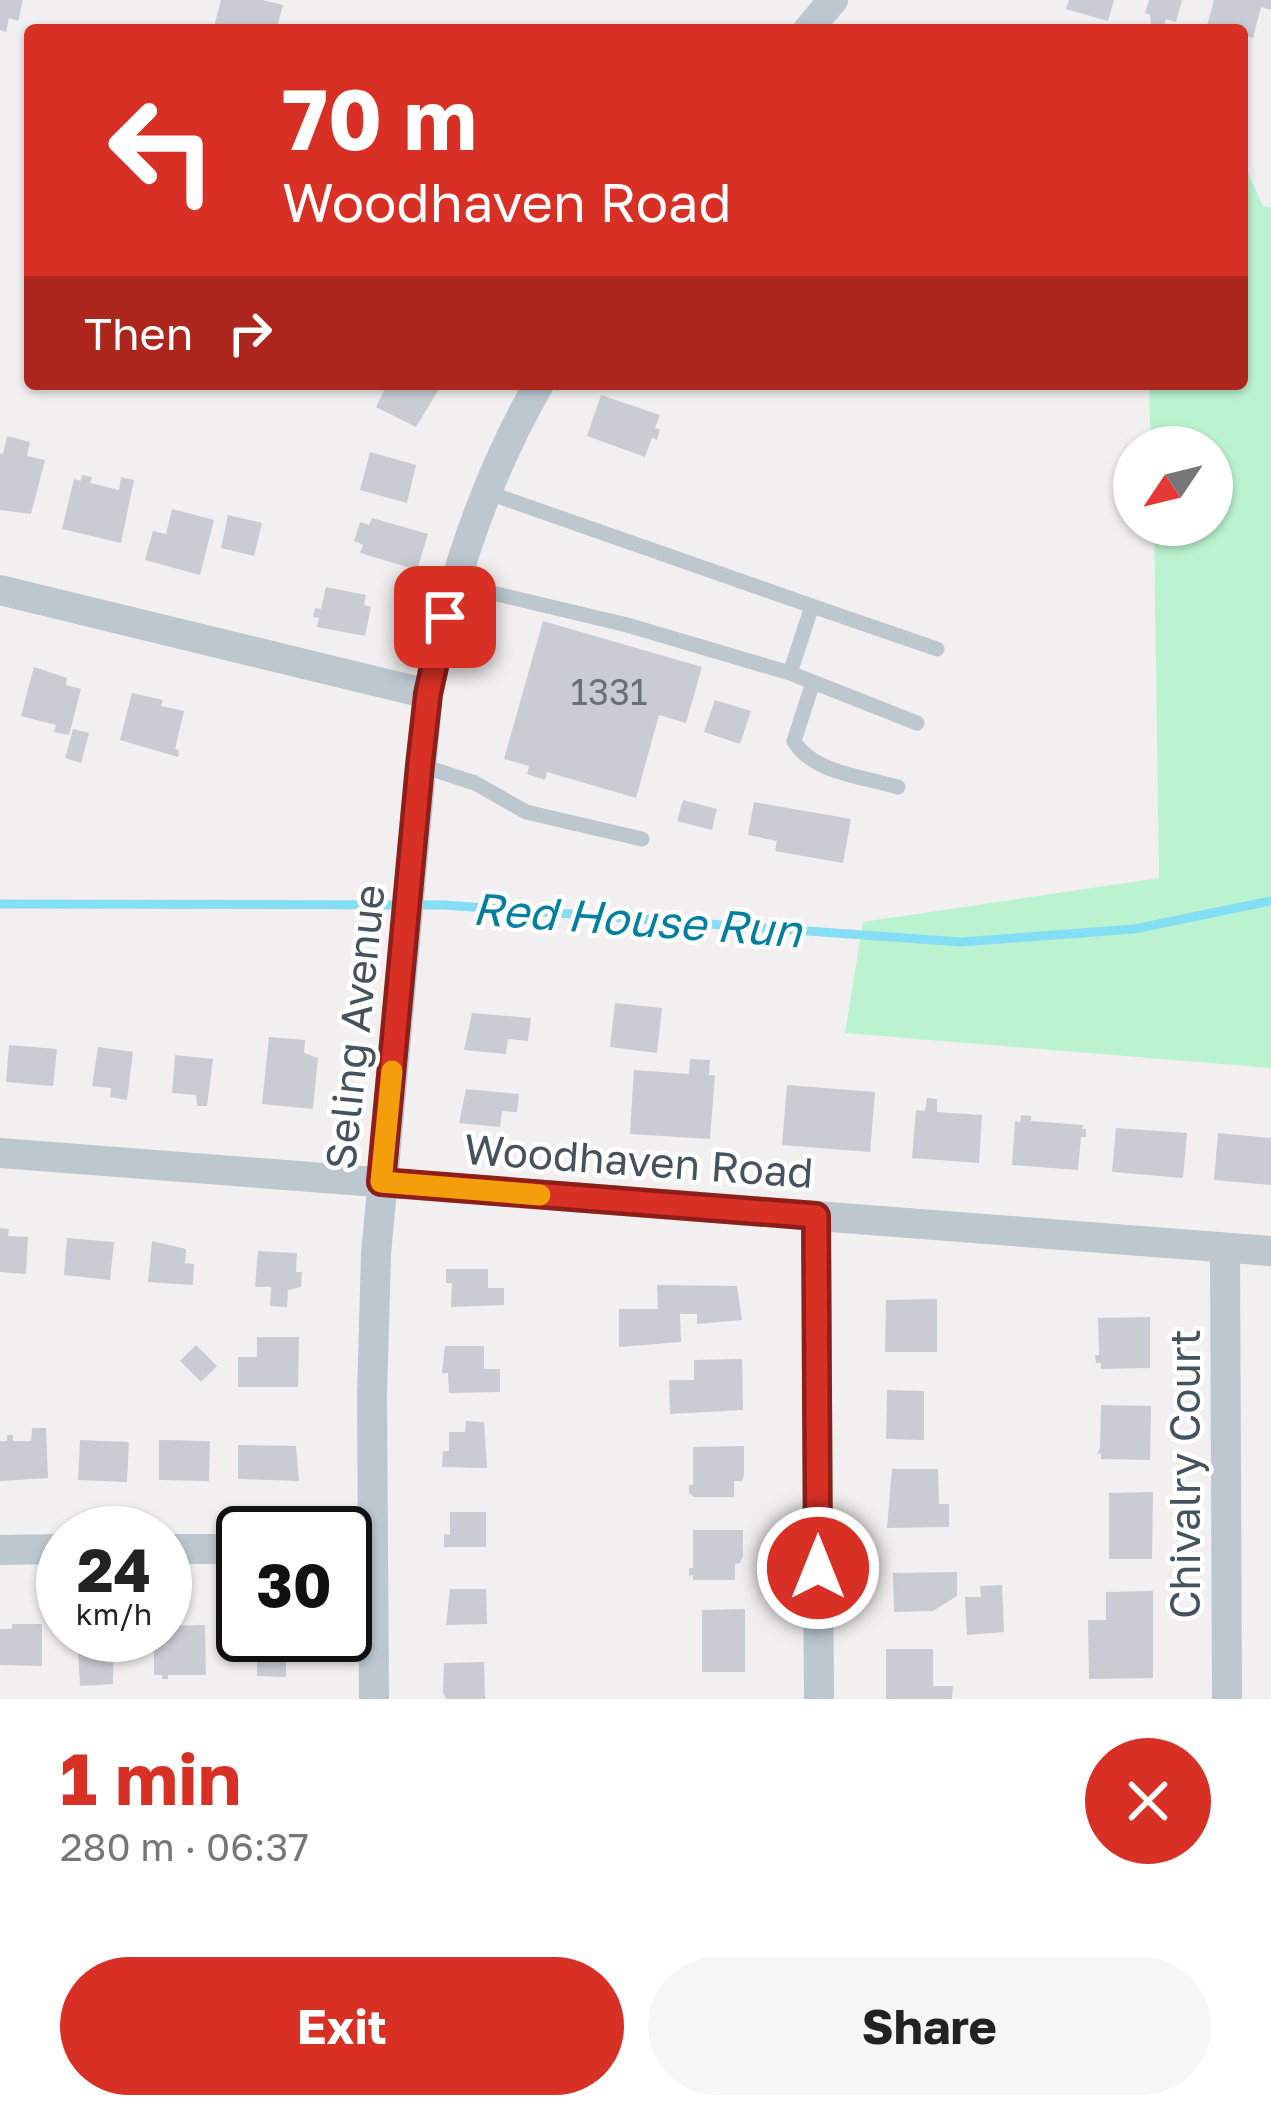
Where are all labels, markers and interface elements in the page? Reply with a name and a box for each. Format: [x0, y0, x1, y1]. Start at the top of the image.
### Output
text: 70 m [282, 68, 477, 168]
icon: left [84, 72, 240, 228]
text: Woodhaven Road [282, 169, 732, 234]
icon: right [217, 300, 283, 366]
text: Then [84, 306, 193, 360]
north arrow [1113, 426, 1233, 546]
map controls [1113, 426, 1233, 546]
pin [394, 566, 496, 668]
icon: arrive [412, 584, 478, 650]
house number: 1331 [570, 670, 648, 713]
water label: Red House Run [471, 881, 805, 958]
street label: Seling Avenue [314, 882, 394, 1172]
street label: Woodhaven Road [463, 1123, 815, 1197]
street label: Chivalry Court [1159, 1329, 1209, 1619]
position arrow [755, 1505, 881, 1631]
speed limit sign: 30 [216, 1506, 372, 1662]
text: 24 [77, 1533, 151, 1605]
text: km/h [76, 1596, 152, 1632]
text: 1 min [60, 1734, 241, 1821]
button: close [1085, 1738, 1211, 1864]
text: 280 m · 06:37 [60, 1823, 309, 1870]
button: Exit [60, 1957, 624, 2095]
button: Share [648, 1957, 1211, 2095]

